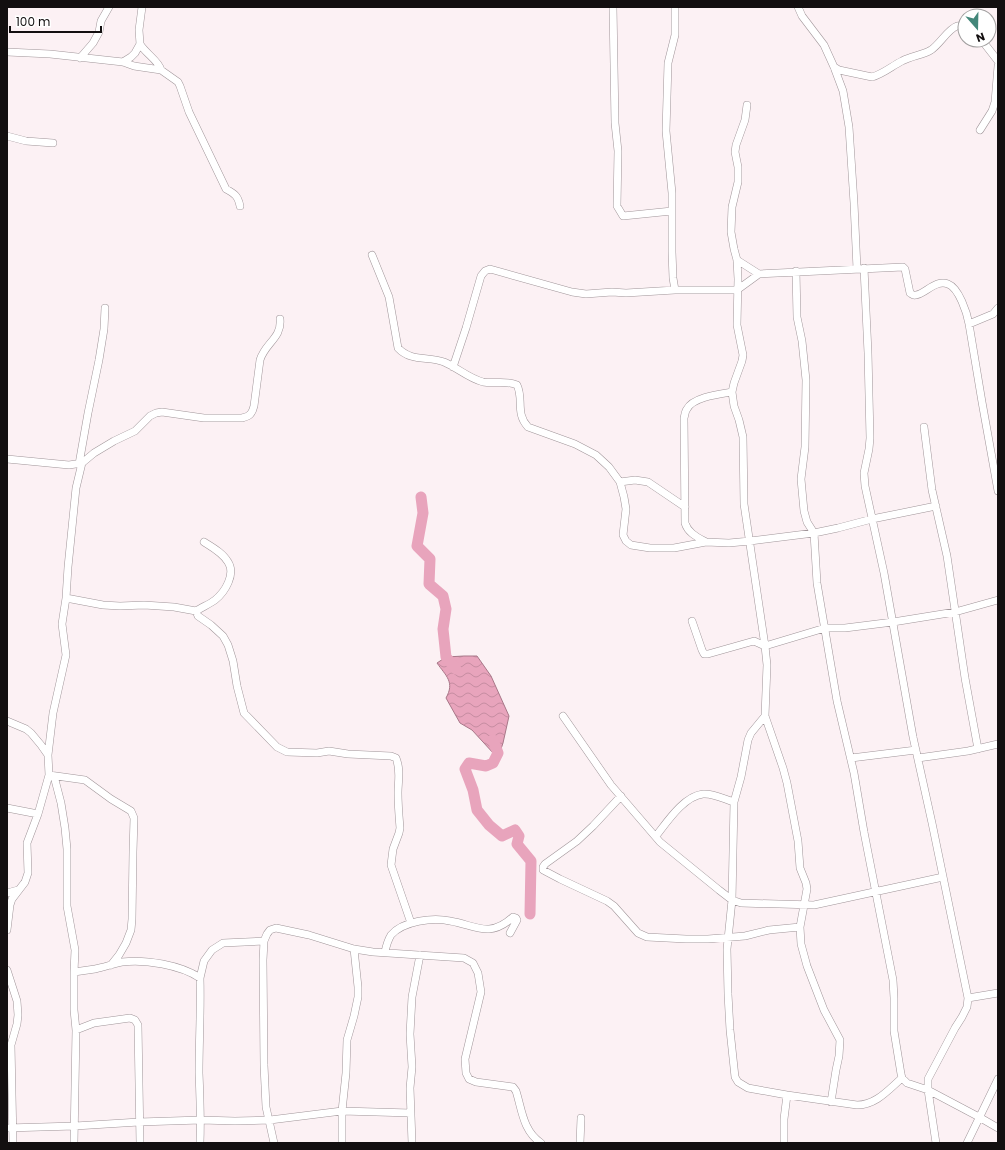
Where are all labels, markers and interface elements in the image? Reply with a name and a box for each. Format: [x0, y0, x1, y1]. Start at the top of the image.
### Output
scale bar [10, 8, 101, 34]
north arrow [957, 8, 997, 48]
text: 100 m [16, 13, 50, 30]
text: N [974, 28, 987, 46]

